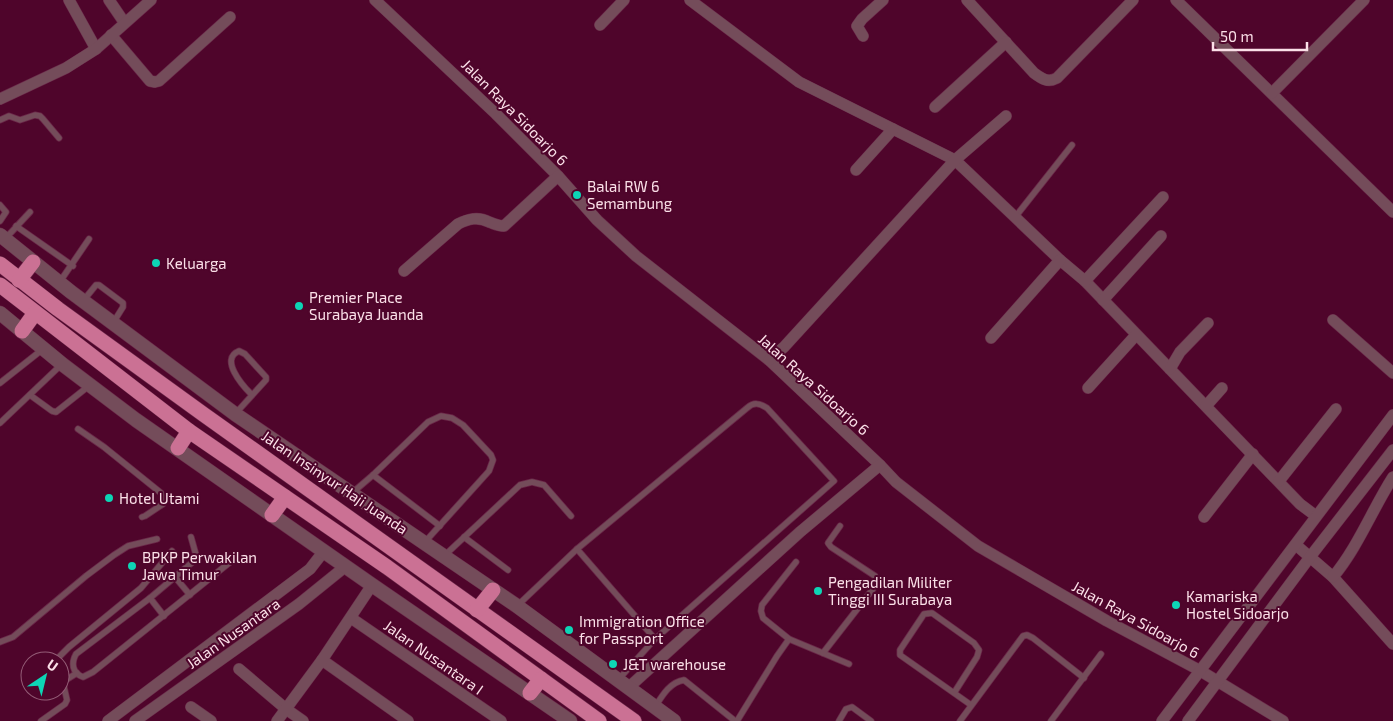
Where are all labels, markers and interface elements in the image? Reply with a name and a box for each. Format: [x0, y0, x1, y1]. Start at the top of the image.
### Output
scale bar [1213, 20, 1307, 52]
text: 50 m [1220, 27, 1254, 45]
street label: Jalan Raya Sidoarjo 6 [457, 55, 572, 170]
place label: Balai RW 6 Semambung [587, 177, 673, 212]
marker: Balai RW 6 Semambung [571, 189, 583, 201]
place label: Keluarga [166, 254, 226, 272]
marker: Keluarga [150, 257, 162, 269]
place label: Premier Place Surabaya Juanda [309, 288, 424, 323]
marker: Premier Place Surabaya Juanda [293, 300, 305, 312]
street label: Jalan Raya Sidoarjo 6 [754, 330, 873, 439]
street label: Jalan Insinyur Haji Juanda [258, 426, 412, 539]
place label: Hotel Utami [119, 489, 200, 507]
marker: Hotel Utami [103, 492, 115, 504]
place label: BPKP Perwakilan Jawa Timur [142, 548, 257, 583]
marker: BPKP Perwakilan Jawa Timur [126, 560, 138, 572]
place label: Pengadilan Militer Tinggi III Surabaya [828, 573, 952, 608]
street label: Jalan Raya Sidoarjo 6 [1069, 577, 1203, 662]
marker: Pengadilan Militer Tinggi III Surabaya [812, 585, 824, 597]
place label: Kamariska Hostel Sidoarjo [1186, 587, 1289, 623]
street label: Jalan Nusantara [183, 594, 283, 672]
marker: Kamariska Hostel Sidoarjo [1170, 599, 1182, 611]
place label: Immigration Office for Passport [579, 612, 705, 647]
street label: Jalan Nusantara I [381, 616, 487, 698]
marker: Immigration Office for Passport [563, 624, 575, 636]
north arrow [20, 651, 70, 701]
text: U [44, 655, 62, 675]
place label: J&T warehouse [623, 655, 726, 673]
marker: J&T warehouse [607, 658, 619, 670]

